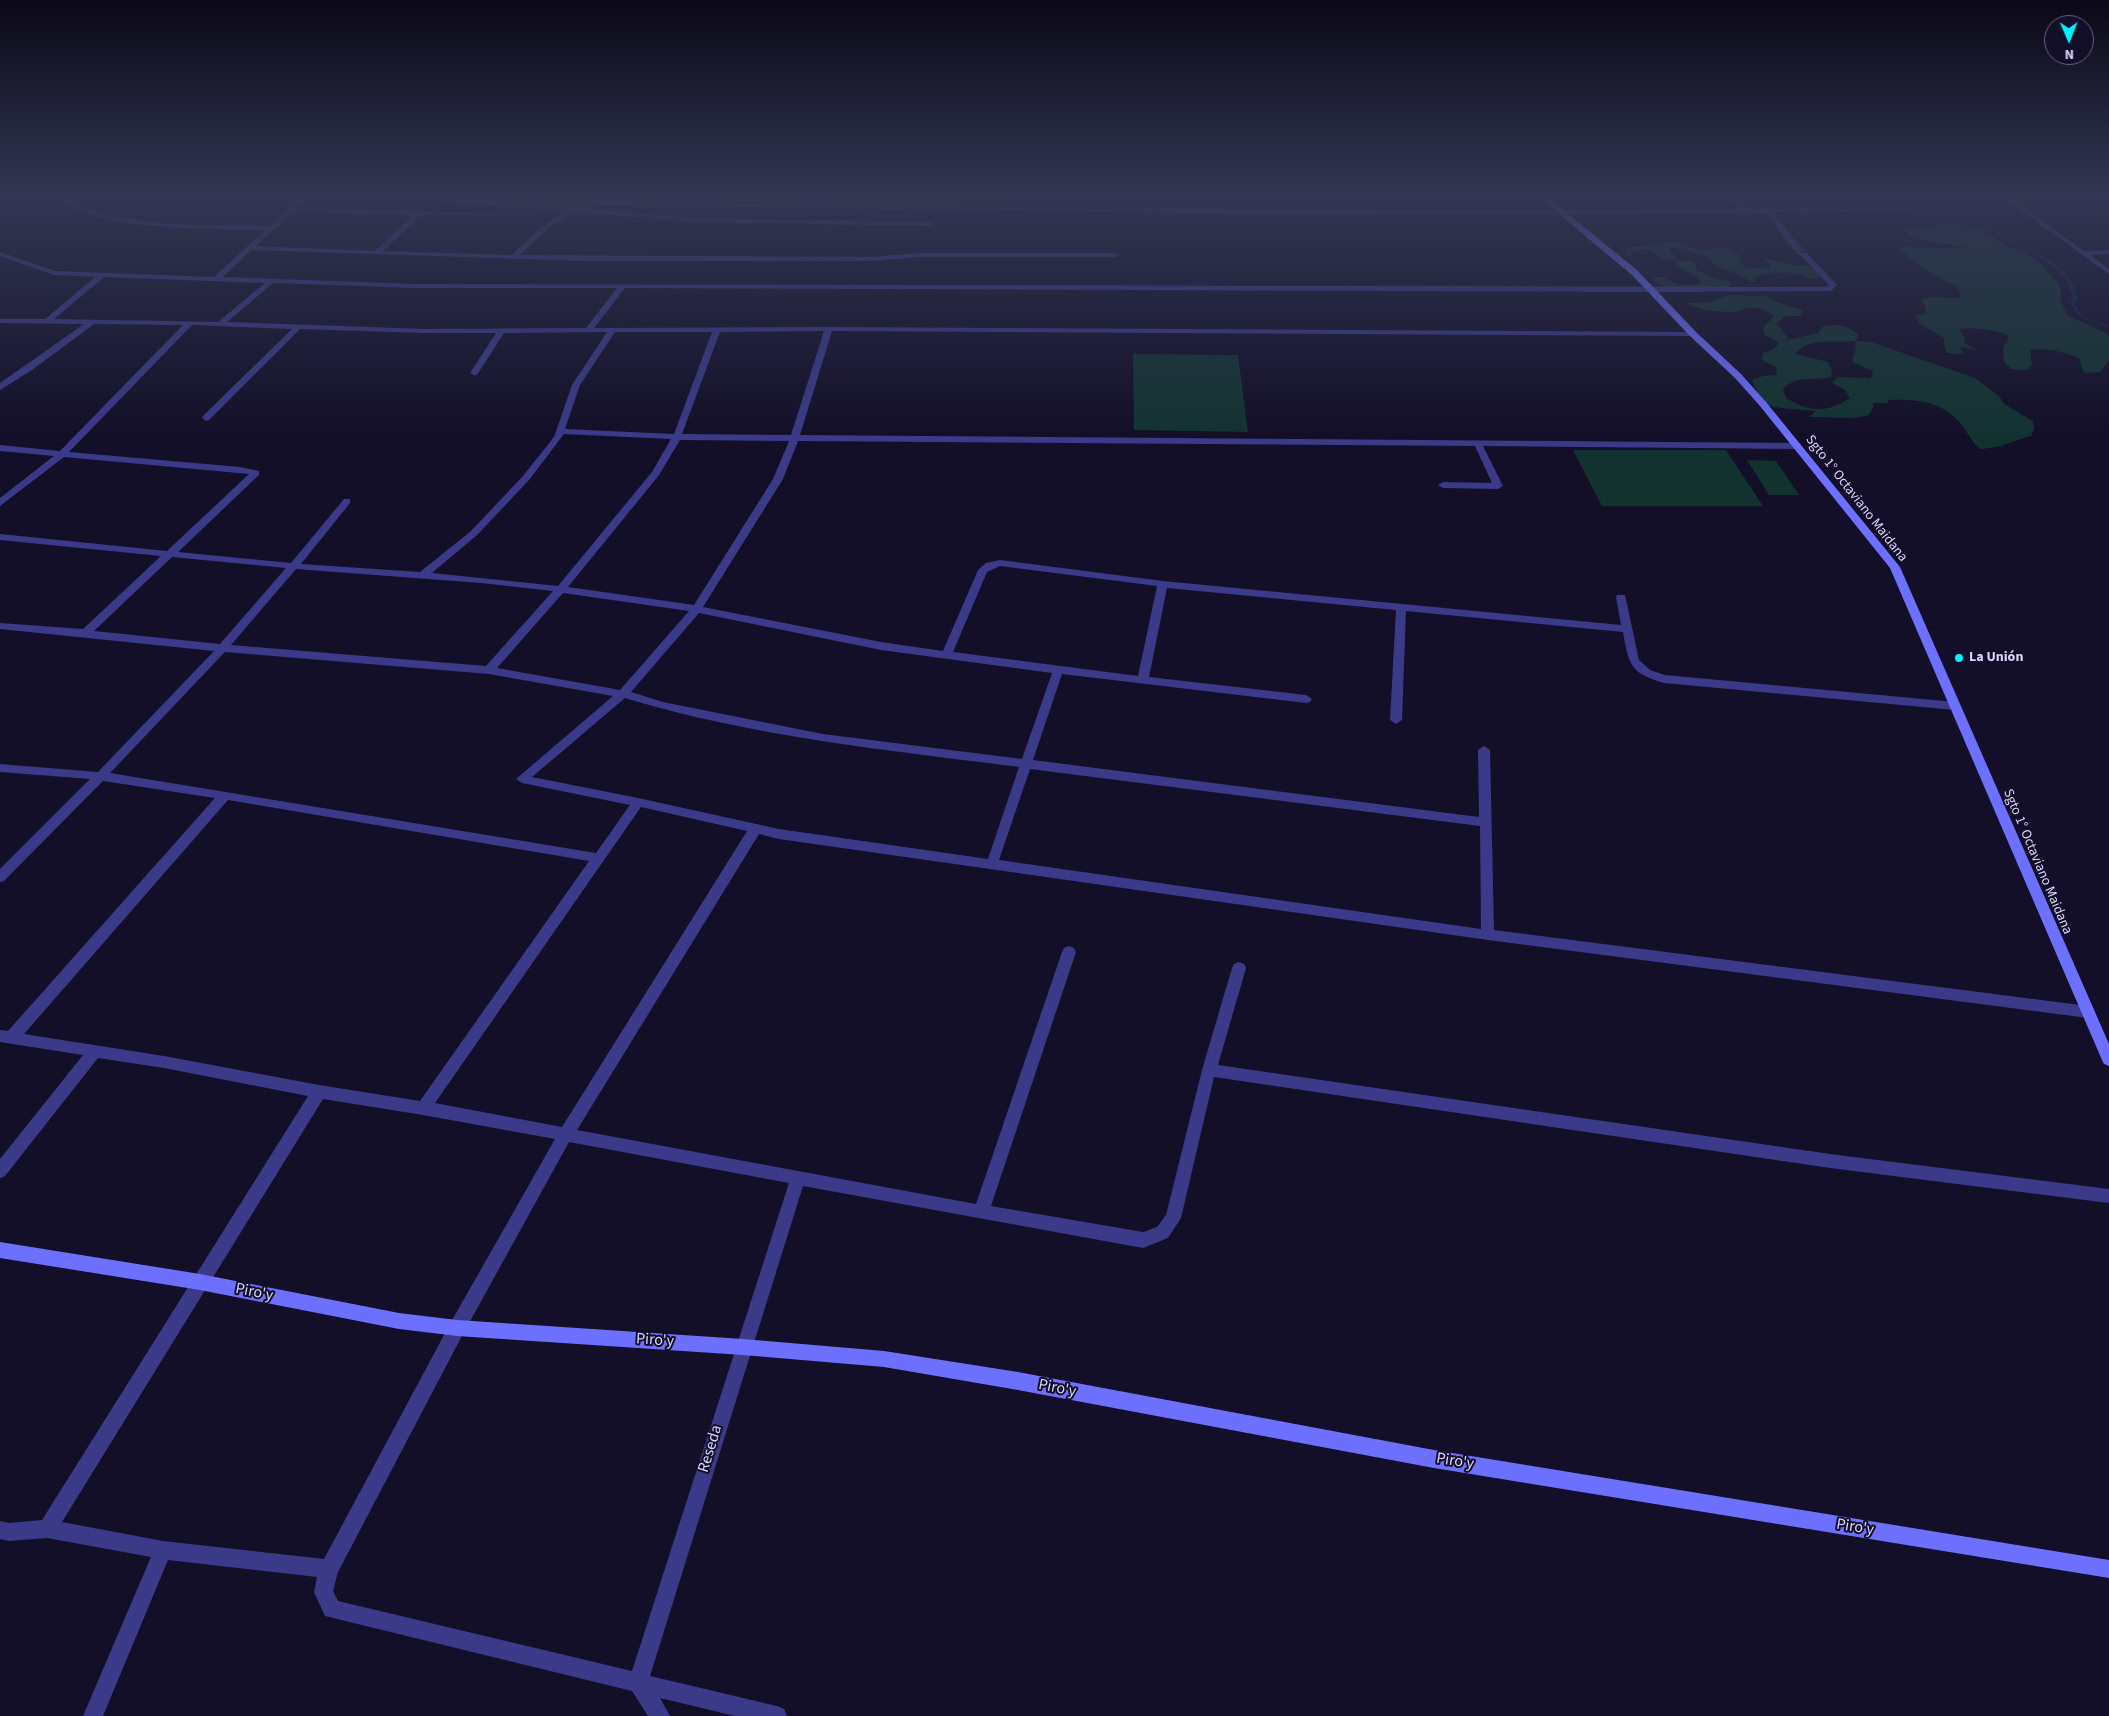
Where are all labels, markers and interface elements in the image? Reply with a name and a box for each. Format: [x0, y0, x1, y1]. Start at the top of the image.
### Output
north arrow [2044, 15, 2094, 65]
text: N [2064, 44, 2074, 64]
street label: Sgto 1° Octaviano Maidana [1801, 432, 1911, 566]
place label: La Unión [1969, 650, 2023, 666]
marker: La Unión [1953, 652, 1965, 664]
street label: Sgto 1° Octaviano Maidana [1999, 787, 2075, 937]
street label: Piro'y [233, 1280, 275, 1306]
street label: Piro'y [635, 1330, 675, 1352]
street label: Piro'y [1036, 1376, 1078, 1402]
street label: Reseda [695, 1423, 727, 1475]
street label: Piro'y [1435, 1450, 1475, 1474]
street label: Piro'y [1835, 1516, 1875, 1540]

